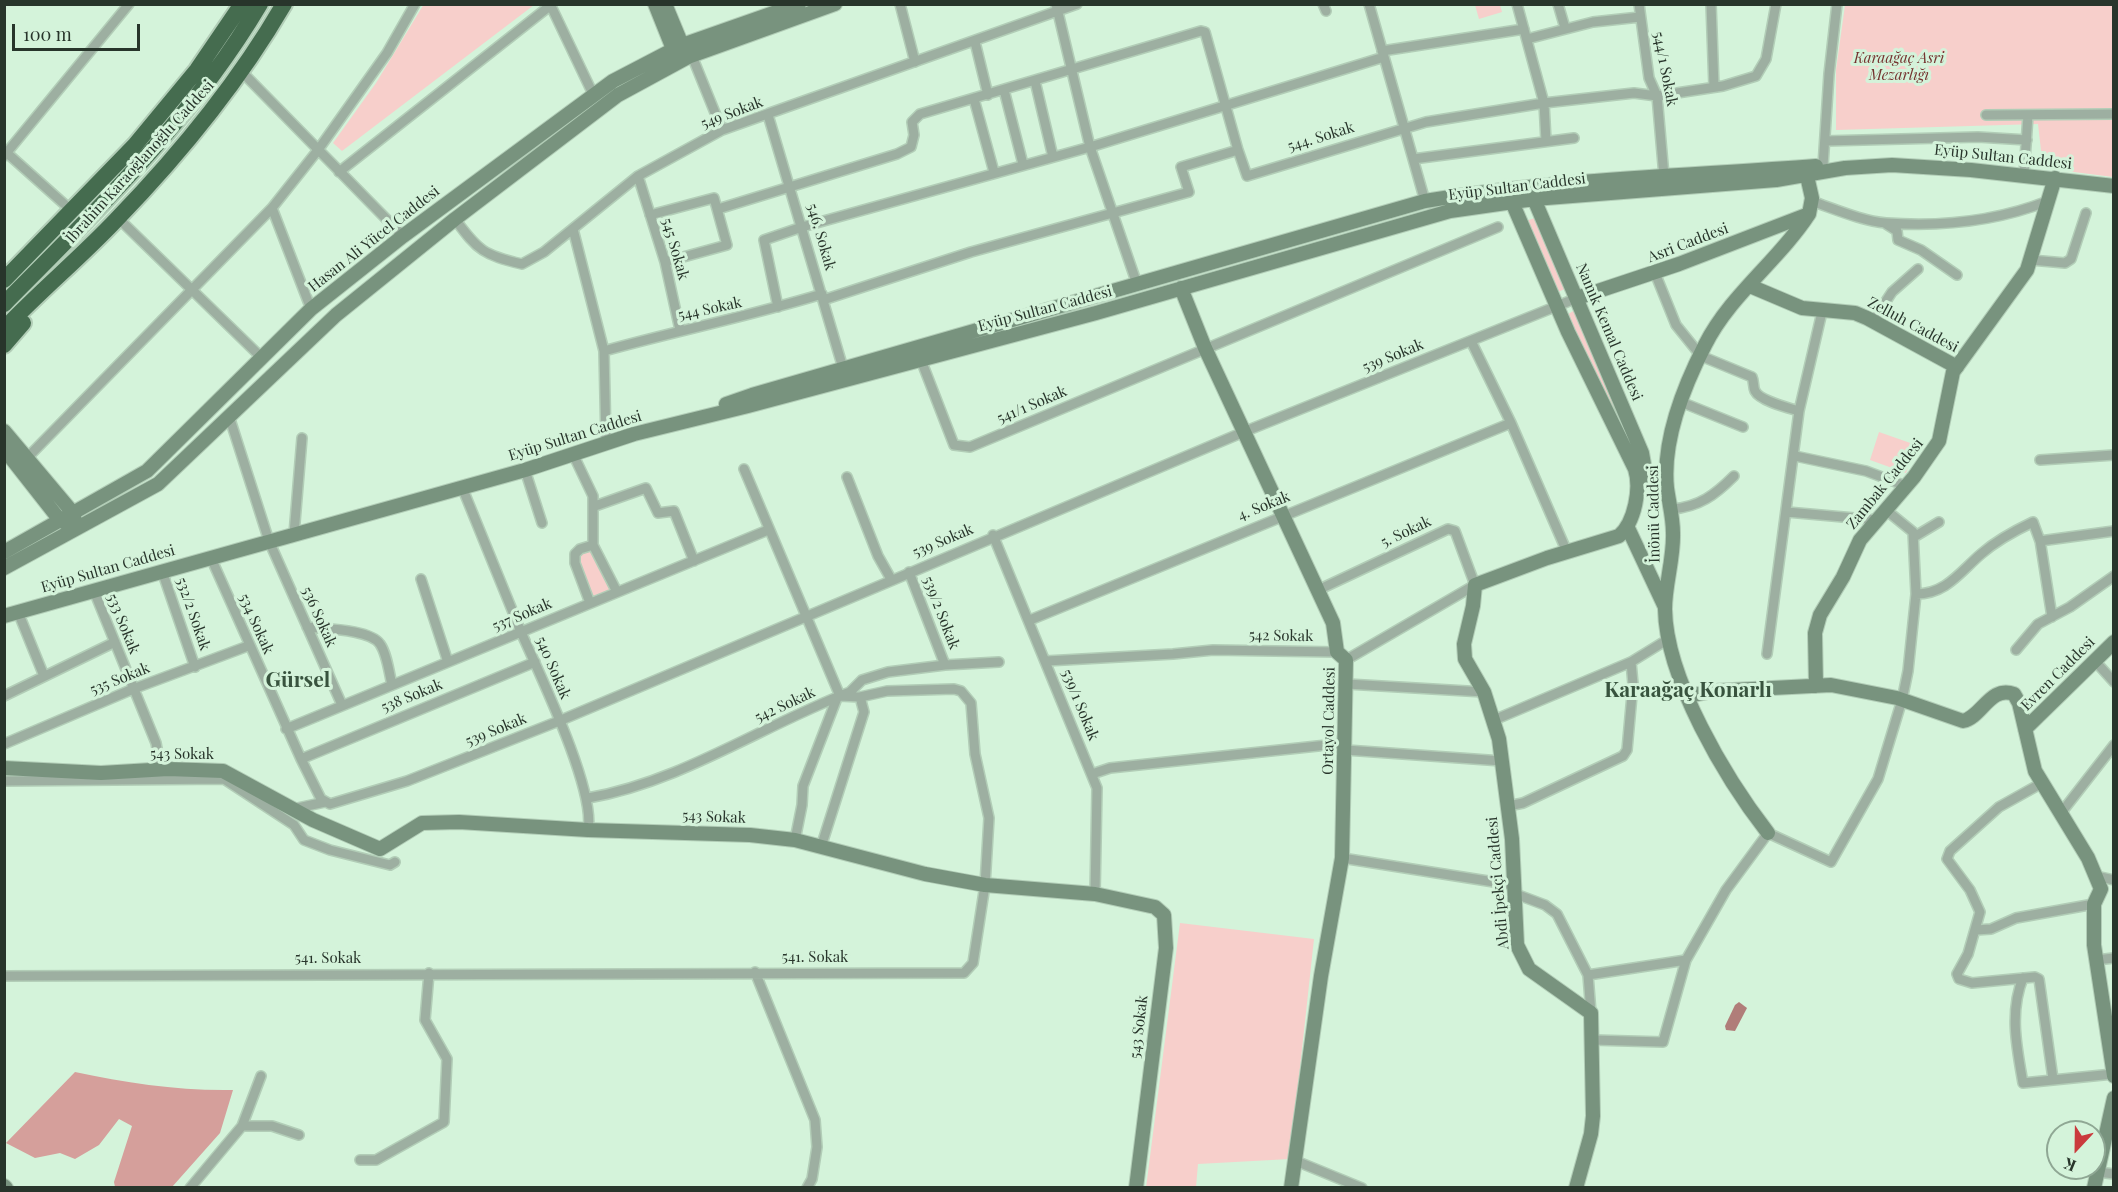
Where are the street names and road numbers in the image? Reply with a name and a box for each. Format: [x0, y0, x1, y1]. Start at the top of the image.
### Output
street label: 544/1 Sokak [1649, 30, 1681, 108]
street label: İbrahim Karaoğlanoğlu Caddesi [62, 77, 218, 247]
street label: 549 Sokak [698, 93, 766, 133]
street label: 544. Sokak [1286, 118, 1356, 156]
street label: Eyüp Sultan Caddesi [1933, 141, 2073, 173]
street label: Eyüp Sultan Caddesi [1447, 170, 1587, 204]
street label: Hasan Ali Yücel Caddesi [305, 182, 443, 296]
street label: 546. Sokak [803, 201, 839, 273]
street label: 545 Sokak [658, 216, 692, 282]
street label: Asri Caddesi [1645, 219, 1731, 267]
street label: Namık Kemal Caddesi [1572, 261, 1646, 403]
street label: Eyüp Sultan Caddesi [976, 282, 1114, 336]
street label: 544 Sokak [676, 293, 744, 325]
street label: Zelluh Caddesi [1865, 294, 1961, 356]
street label: 539 Sokak [1360, 336, 1426, 376]
street label: 541/1 Sokak [994, 382, 1070, 428]
street label: Eyüp Sultan Caddesi [506, 407, 644, 465]
street label: Zambak Caddesi [1843, 435, 1927, 533]
street label: İnönü Caddesi [1644, 465, 1664, 563]
street label: 4. Sokak [1235, 487, 1293, 525]
street label: 5. Sokak [1378, 512, 1434, 552]
street label: 539 Sokak [910, 520, 976, 562]
street label: Eyüp Sultan Caddesi [39, 541, 177, 597]
street label: 539/2 Sokak [919, 574, 963, 652]
street label: 532/2 Sokak [172, 575, 214, 653]
street label: 536 Sokak [298, 584, 340, 650]
street label: 533 Sokak [103, 591, 143, 657]
street label: 534 Sokak [235, 591, 277, 657]
street label: 537 Sokak [490, 594, 554, 636]
street label: 542 Sokak [1249, 626, 1313, 646]
street label: Evren Caddesi [2017, 633, 2099, 715]
street label: 540 Sokak [532, 634, 574, 702]
street label: 535 Sokak [87, 659, 153, 699]
street label: 539/1 Sokak [1058, 667, 1102, 743]
street label: Ortayol Caddesi [1319, 667, 1339, 775]
street label: 538 Sokak [379, 676, 445, 716]
street label: 542 Sokak [752, 683, 818, 727]
street label: 539 Sokak [463, 710, 529, 750]
street label: 543 Sokak [150, 745, 214, 763]
street label: 543 Sokak [682, 807, 746, 827]
street label: Abdi İpekçi Caddesi [1483, 816, 1513, 950]
street label: 541. Sokak [782, 948, 848, 966]
street label: 541. Sokak [295, 949, 361, 967]
street label: 543 Sokak [1126, 994, 1152, 1060]

